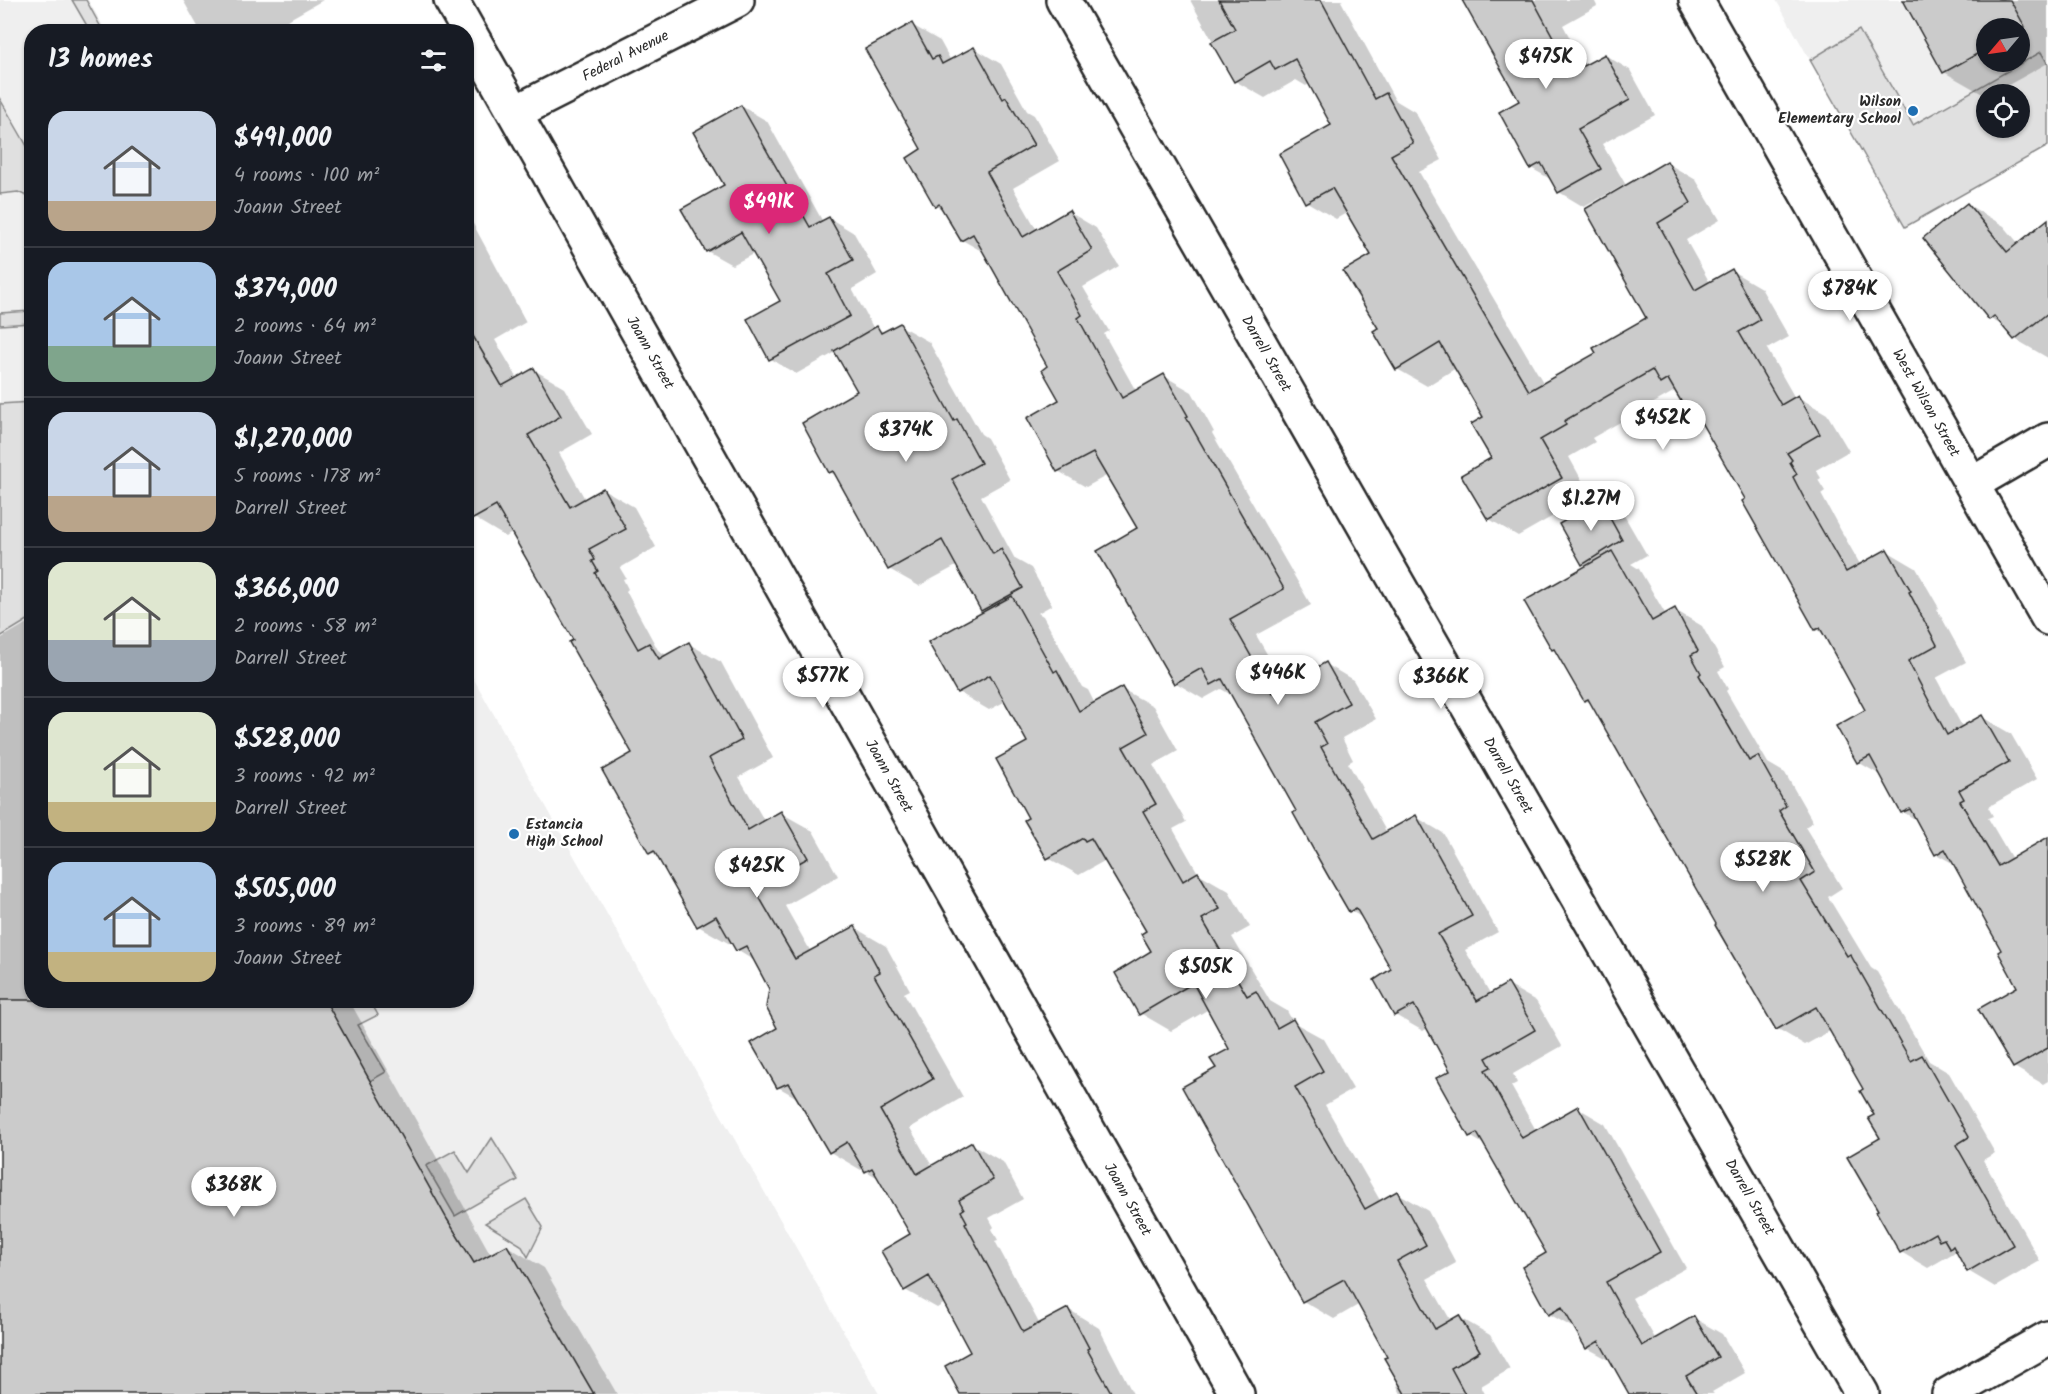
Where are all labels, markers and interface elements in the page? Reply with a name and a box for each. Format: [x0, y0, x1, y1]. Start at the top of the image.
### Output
north arrow [1976, 18, 2030, 72]
map controls [1976, 18, 2030, 138]
street label: Federal Avenue [578, 24, 674, 89]
text: 13 homes [48, 39, 153, 81]
pin: $475K [1504, 39, 1588, 90]
text: $475K [1519, 42, 1573, 74]
icon: filters [417, 44, 450, 77]
button: locate [1976, 84, 2030, 138]
place label: Wilson Elementary School [1778, 90, 1901, 131]
marker: Wilson Elementary School [1906, 104, 1920, 118]
text: $491,000 [234, 118, 331, 160]
icon: home [96, 135, 168, 207]
text: 4 rooms · 100 m² [234, 160, 379, 192]
pin: $491K [727, 184, 811, 235]
text: $491K [744, 187, 794, 219]
text: Joann Street [234, 192, 342, 224]
text: $374,000 [234, 269, 337, 311]
pin: $784K [1808, 271, 1892, 322]
text: $784K [1822, 274, 1878, 306]
icon: home [96, 286, 168, 358]
text: 2 rooms · 64 m² [234, 311, 376, 343]
street label: Darrell Street [1234, 311, 1298, 397]
street label: Joann Street [620, 312, 680, 394]
text: Joann Street [234, 343, 342, 375]
street label: West Wilson Street [1885, 345, 1966, 462]
pin: $452K [1621, 400, 1705, 451]
text: $452K [1635, 403, 1691, 435]
pin: $374K [864, 412, 948, 463]
text: $374K [878, 415, 934, 447]
text: $1,270,000 [234, 419, 352, 461]
icon: home [96, 436, 168, 508]
text: 5 rooms · 178 m² [234, 461, 380, 493]
pin: $1.27M [1542, 481, 1640, 532]
text: $1.27M [1562, 484, 1620, 516]
text: Darrell Street [234, 493, 347, 525]
text: $366,000 [234, 569, 339, 611]
icon: home [96, 586, 168, 658]
text: 2 rooms · 58 m² [234, 611, 376, 643]
text: Darrell Street [234, 643, 347, 675]
pin: $446K [1236, 655, 1320, 706]
pin: $577K [781, 658, 865, 709]
text: $446K [1250, 658, 1306, 690]
pin: $366K [1399, 659, 1483, 710]
text: $577K [797, 661, 849, 693]
text: $366K [1413, 662, 1469, 694]
text: $528,000 [234, 719, 340, 761]
street label: Darrell Street [1476, 733, 1539, 819]
street label: Joann Street [858, 735, 919, 817]
icon: home [96, 736, 168, 808]
text: 3 rooms · 92 m² [234, 761, 375, 793]
text: Darrell Street [234, 793, 347, 825]
place label: Estancia High School [526, 813, 603, 854]
marker: Estancia High School [507, 827, 521, 841]
pin: $528K [1721, 842, 1805, 893]
text: $528K [1734, 845, 1792, 877]
pin: $425K [715, 848, 799, 899]
text: $425K [729, 851, 785, 883]
text: $505,000 [234, 869, 336, 911]
icon: home [96, 886, 168, 958]
text: 3 rooms · 89 m² [234, 911, 375, 943]
text: Joann Street [234, 943, 342, 975]
pin: $505K [1164, 949, 1248, 1000]
text: $505K [1179, 952, 1233, 984]
street label: Darrell Street [1718, 1154, 1781, 1240]
street label: Joann Street [1097, 1158, 1158, 1241]
pin: $368K [192, 1167, 276, 1218]
text: $368K [205, 1170, 263, 1202]

